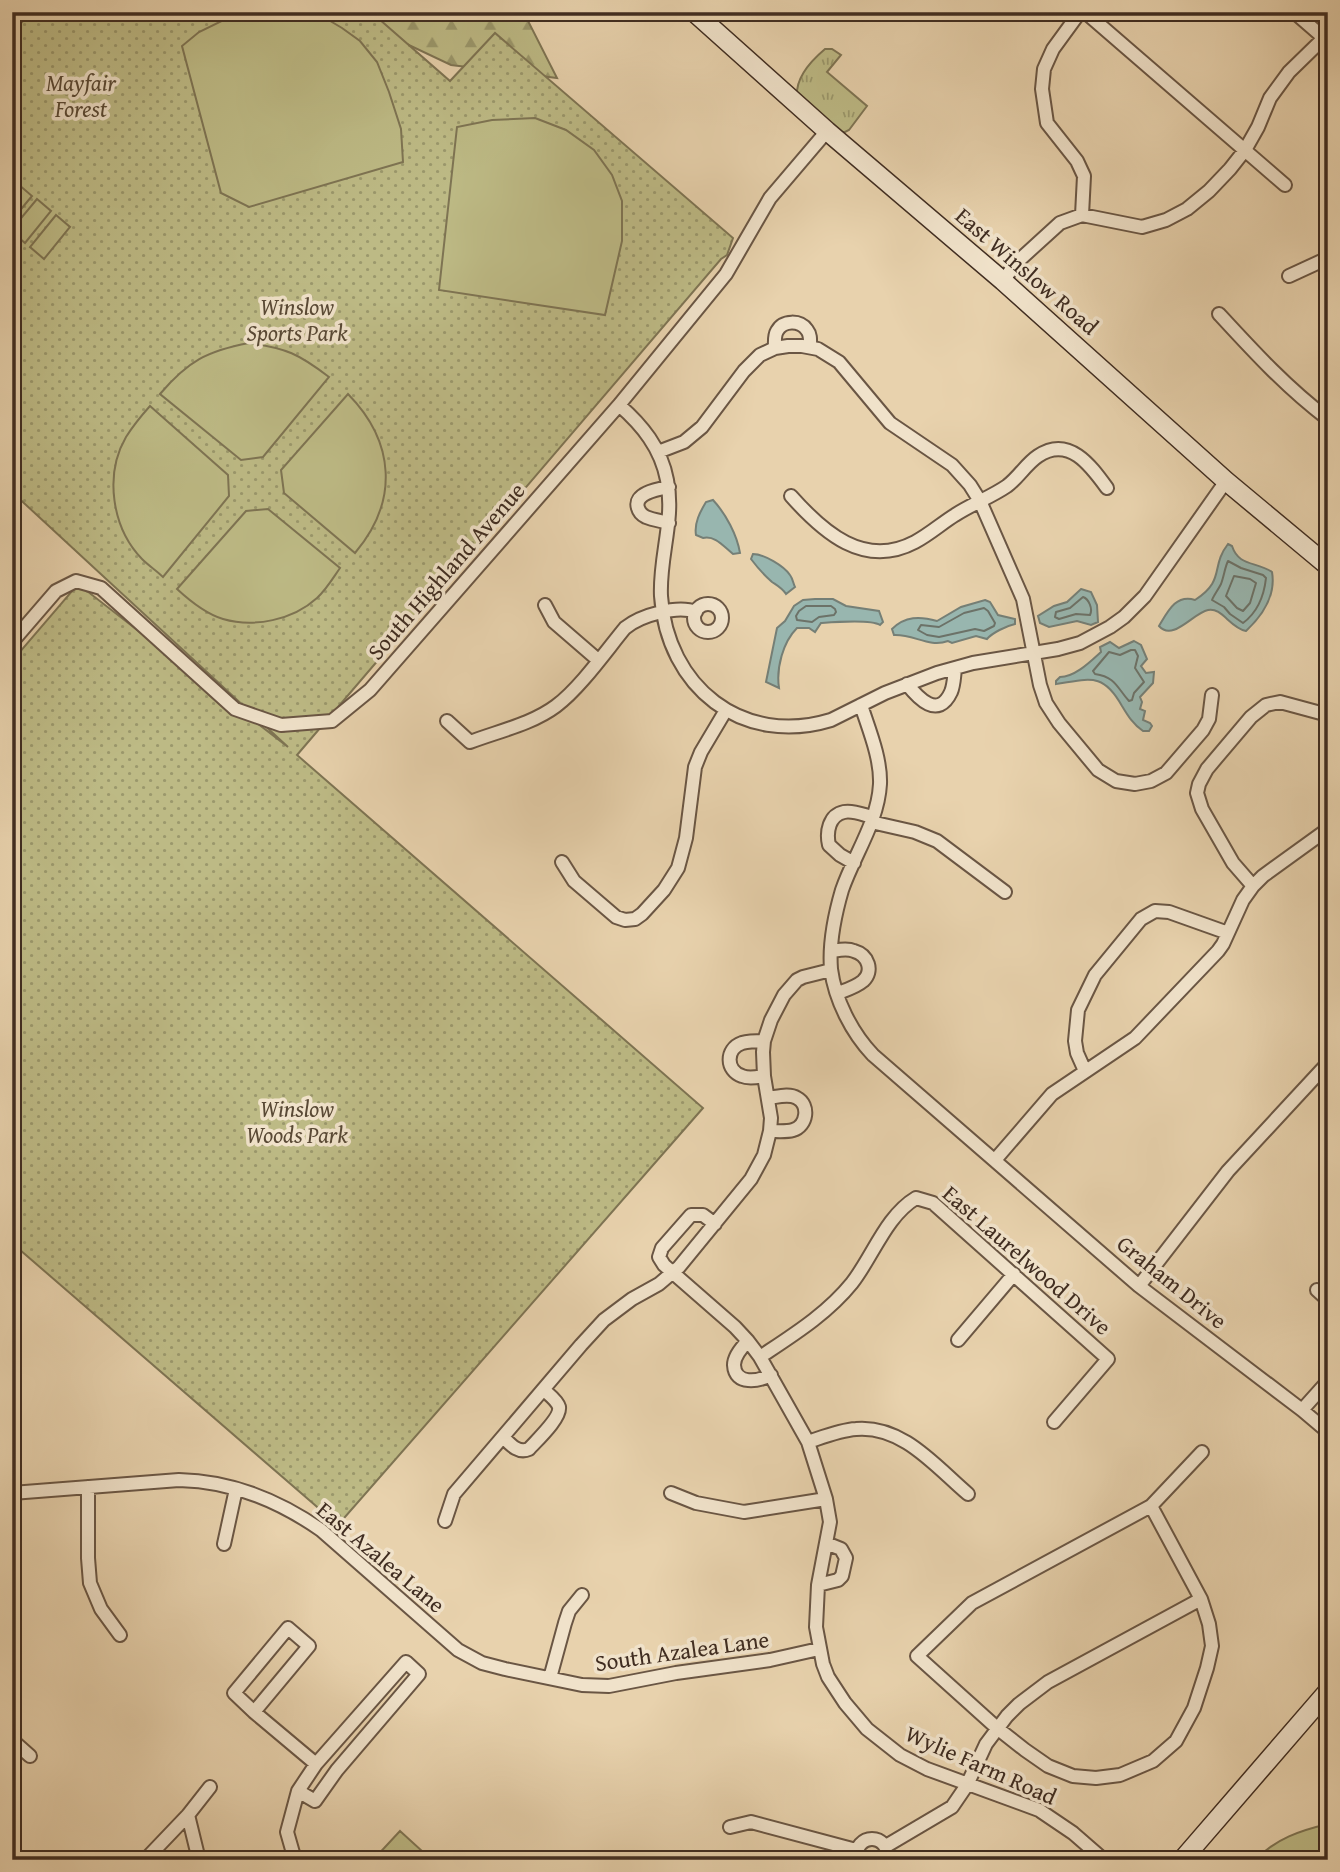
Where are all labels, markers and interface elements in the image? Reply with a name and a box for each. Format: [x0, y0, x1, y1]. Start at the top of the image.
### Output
park label: Mayfair Forest [46, 66, 118, 125]
street label: East Winslow Road [948, 199, 1107, 343]
park label: Winslow Sports Park [247, 290, 348, 349]
street label: South Highland Avenue [359, 475, 532, 667]
park label: Winslow Woods Park [246, 1092, 348, 1151]
street label: East Laurelwood Drive [936, 1177, 1119, 1342]
street label: Graham Drive [1110, 1227, 1234, 1336]
street label: East Azalea Lane [310, 1493, 453, 1620]
street label: South Azalea Lane [593, 1622, 771, 1679]
street label: Wylie Farm Road [900, 1716, 1063, 1813]

